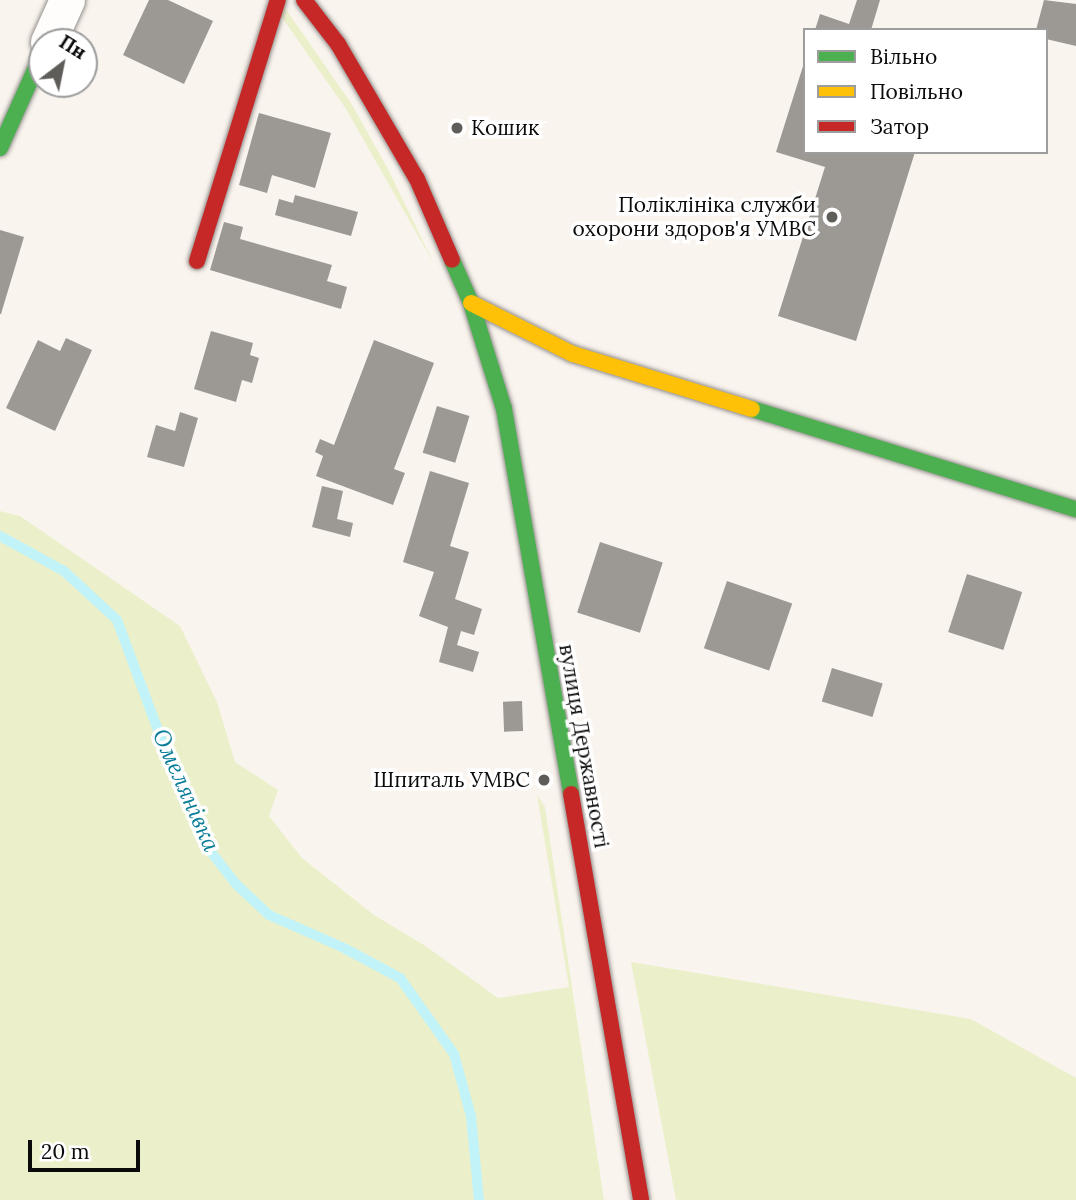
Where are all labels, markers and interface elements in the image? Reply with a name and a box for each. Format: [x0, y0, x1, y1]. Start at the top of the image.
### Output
north arrow [28, 28, 98, 98]
legend [803, 28, 1048, 154]
text: Пн [55, 29, 91, 64]
text: Вільно [870, 43, 937, 70]
text: Повільно [870, 78, 963, 105]
text: Затор [870, 113, 929, 140]
place label: Кошик [471, 115, 539, 141]
marker: Кошик [449, 120, 465, 136]
place label: Поліклініка служби охорони здоров'я УМВС [572, 192, 816, 242]
marker: Поліклініка служби охорони здоров'я УМВС [822, 207, 842, 227]
street label: вулиця Державності [554, 642, 614, 850]
water label: Омелянівка [147, 725, 225, 855]
place label: Шпиталь УМВС [373, 767, 530, 793]
marker: Шпиталь УМВС [536, 772, 552, 788]
scale bar [32, 1126, 144, 1170]
text: 20 m [41, 1138, 90, 1165]

